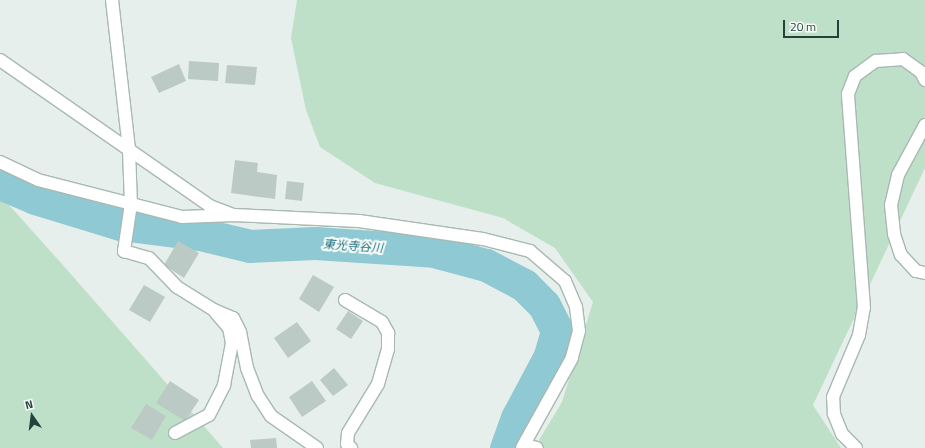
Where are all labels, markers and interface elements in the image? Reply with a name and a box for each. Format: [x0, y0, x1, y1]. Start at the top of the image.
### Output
scale bar [785, 12, 841, 38]
text: 20 m [790, 17, 816, 36]
water label: 東光寺谷川 [323, 237, 383, 255]
north arrow [12, 396, 52, 436]
text: N [23, 396, 35, 413]

